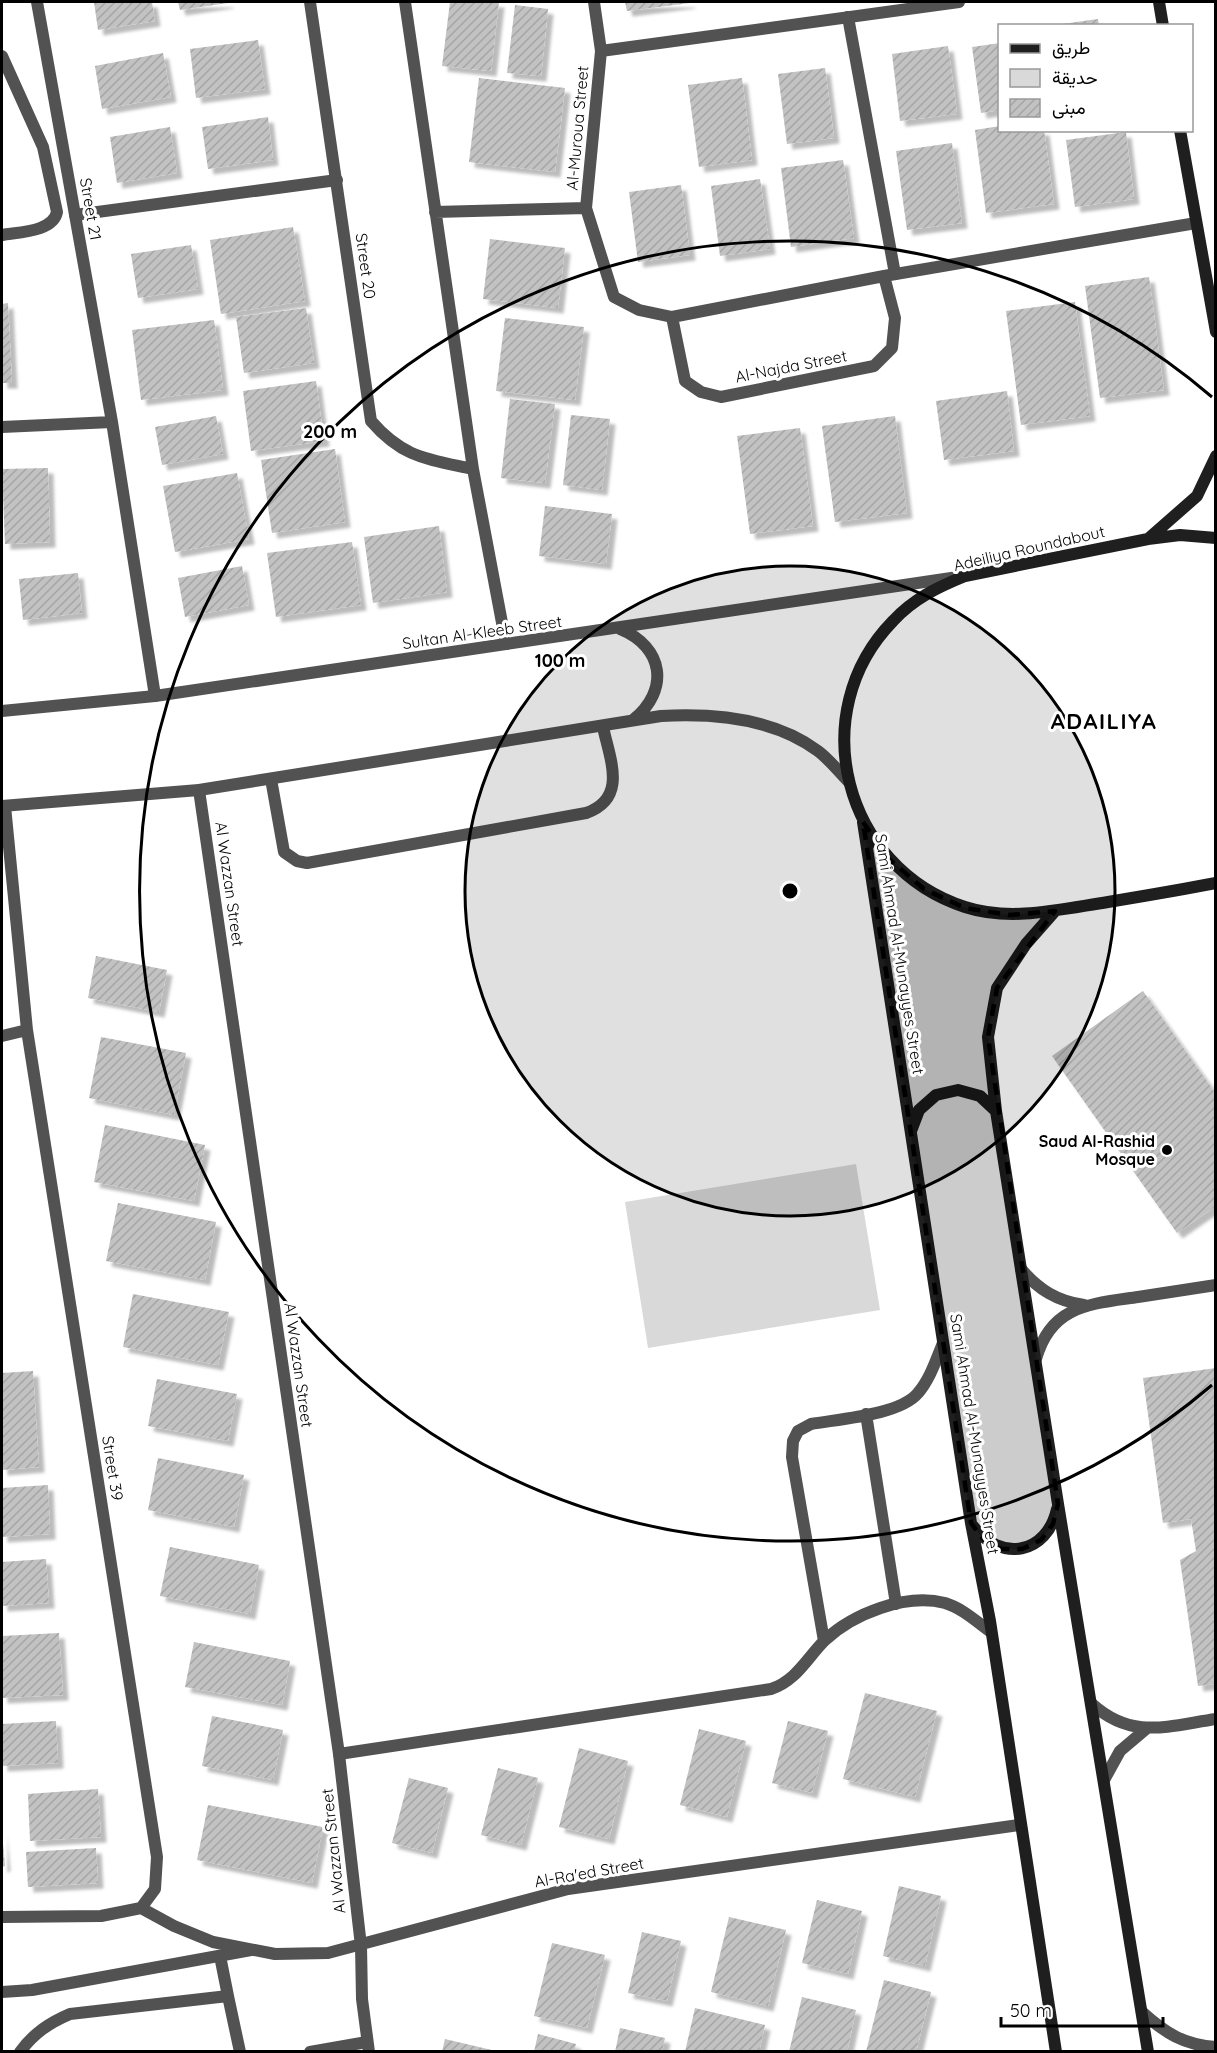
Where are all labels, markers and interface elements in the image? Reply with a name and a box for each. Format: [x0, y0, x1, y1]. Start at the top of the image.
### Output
legend [998, 24, 1193, 132]
text: طريق [1052, 36, 1090, 59]
street label: Al-Muroua Street [562, 65, 592, 191]
text: حديقة [1052, 66, 1098, 89]
text: مبنى [1052, 96, 1086, 119]
street label: Street 21 [76, 176, 106, 242]
street label: Street 20 [351, 232, 381, 300]
street label: Al-Najda Street [733, 345, 849, 387]
text: 200 m [303, 420, 357, 443]
street label: Adeiliya Roundabout [951, 521, 1107, 575]
street label: Sultan Al-Kleeb Street [401, 611, 563, 653]
text: 100 m [535, 649, 585, 672]
district label: ADAILIYA [1051, 707, 1157, 735]
street label: Al Wazzan Street [211, 820, 249, 948]
street label: Sami Ahmad Al-Munayyes Street [871, 832, 929, 1076]
centre of rings [780, 881, 800, 901]
place label: Saud Al-Rashid Mosque [1039, 1131, 1155, 1169]
marker: Saud Al-Rashid Mosque [1160, 1143, 1174, 1157]
street label: Al Wazzan Street [280, 1301, 318, 1429]
street label: Sami Ahmad Al-Munayyes Street [946, 1312, 1004, 1556]
street label: Street 39 [98, 1434, 128, 1502]
street label: Al Wazzan Street [316, 1787, 350, 1915]
street label: Al-Ra'ed Street [533, 1853, 645, 1891]
scale bar [1001, 1990, 1163, 2028]
text: 50 m [1010, 1999, 1052, 2022]

